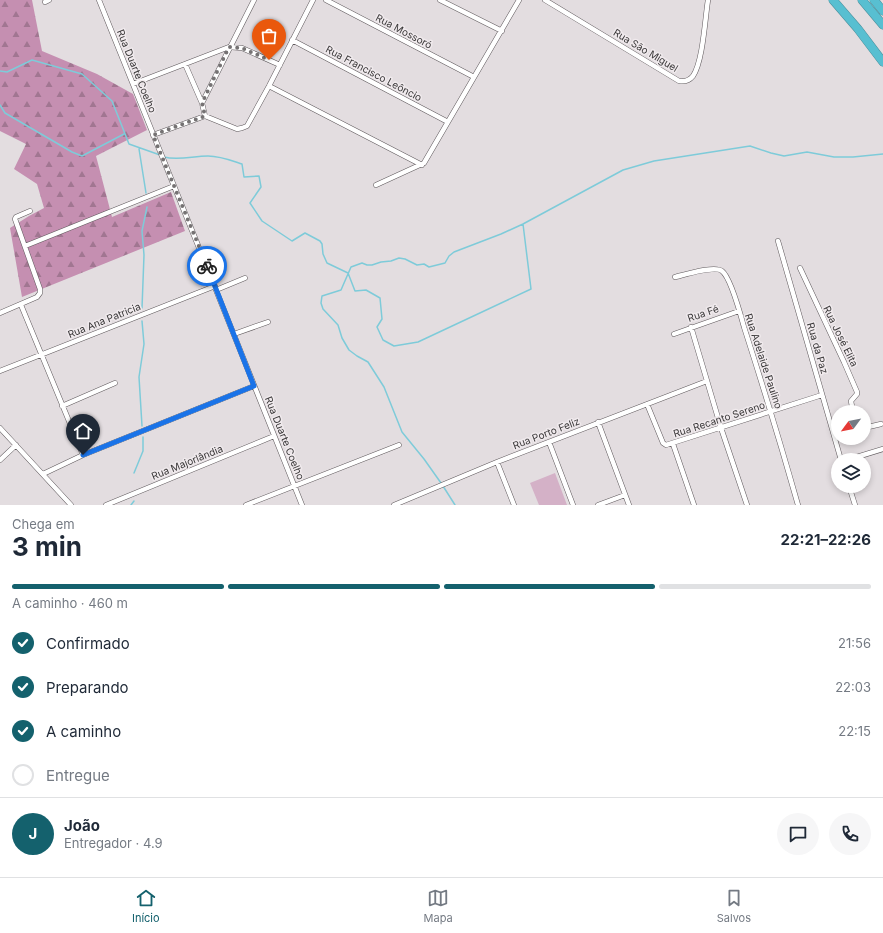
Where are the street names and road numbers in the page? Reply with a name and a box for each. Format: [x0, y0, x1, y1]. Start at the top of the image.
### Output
street label: Rua Mossoró [374, 11, 434, 51]
street label: Rua São Miguel [611, 26, 681, 74]
street label: Rua Duarte Coelho [115, 28, 159, 114]
street label: Rua Francisco Leôncio [324, 43, 424, 103]
street label: Rua Ana Patricia [66, 300, 142, 340]
street label: Rua Fé [686, 302, 720, 324]
street label: Rua José Elita [821, 304, 861, 368]
street label: Rua Adelaide Paulino [743, 312, 785, 410]
street label: Rua da Paz [805, 321, 831, 375]
street label: Rua Duarte Coelho [263, 395, 307, 481]
street label: Rua Recanto Sereno [672, 398, 766, 440]
street label: Rua Porto Feliz [511, 415, 581, 451]
street label: Rua Majorlândia [150, 442, 224, 482]

